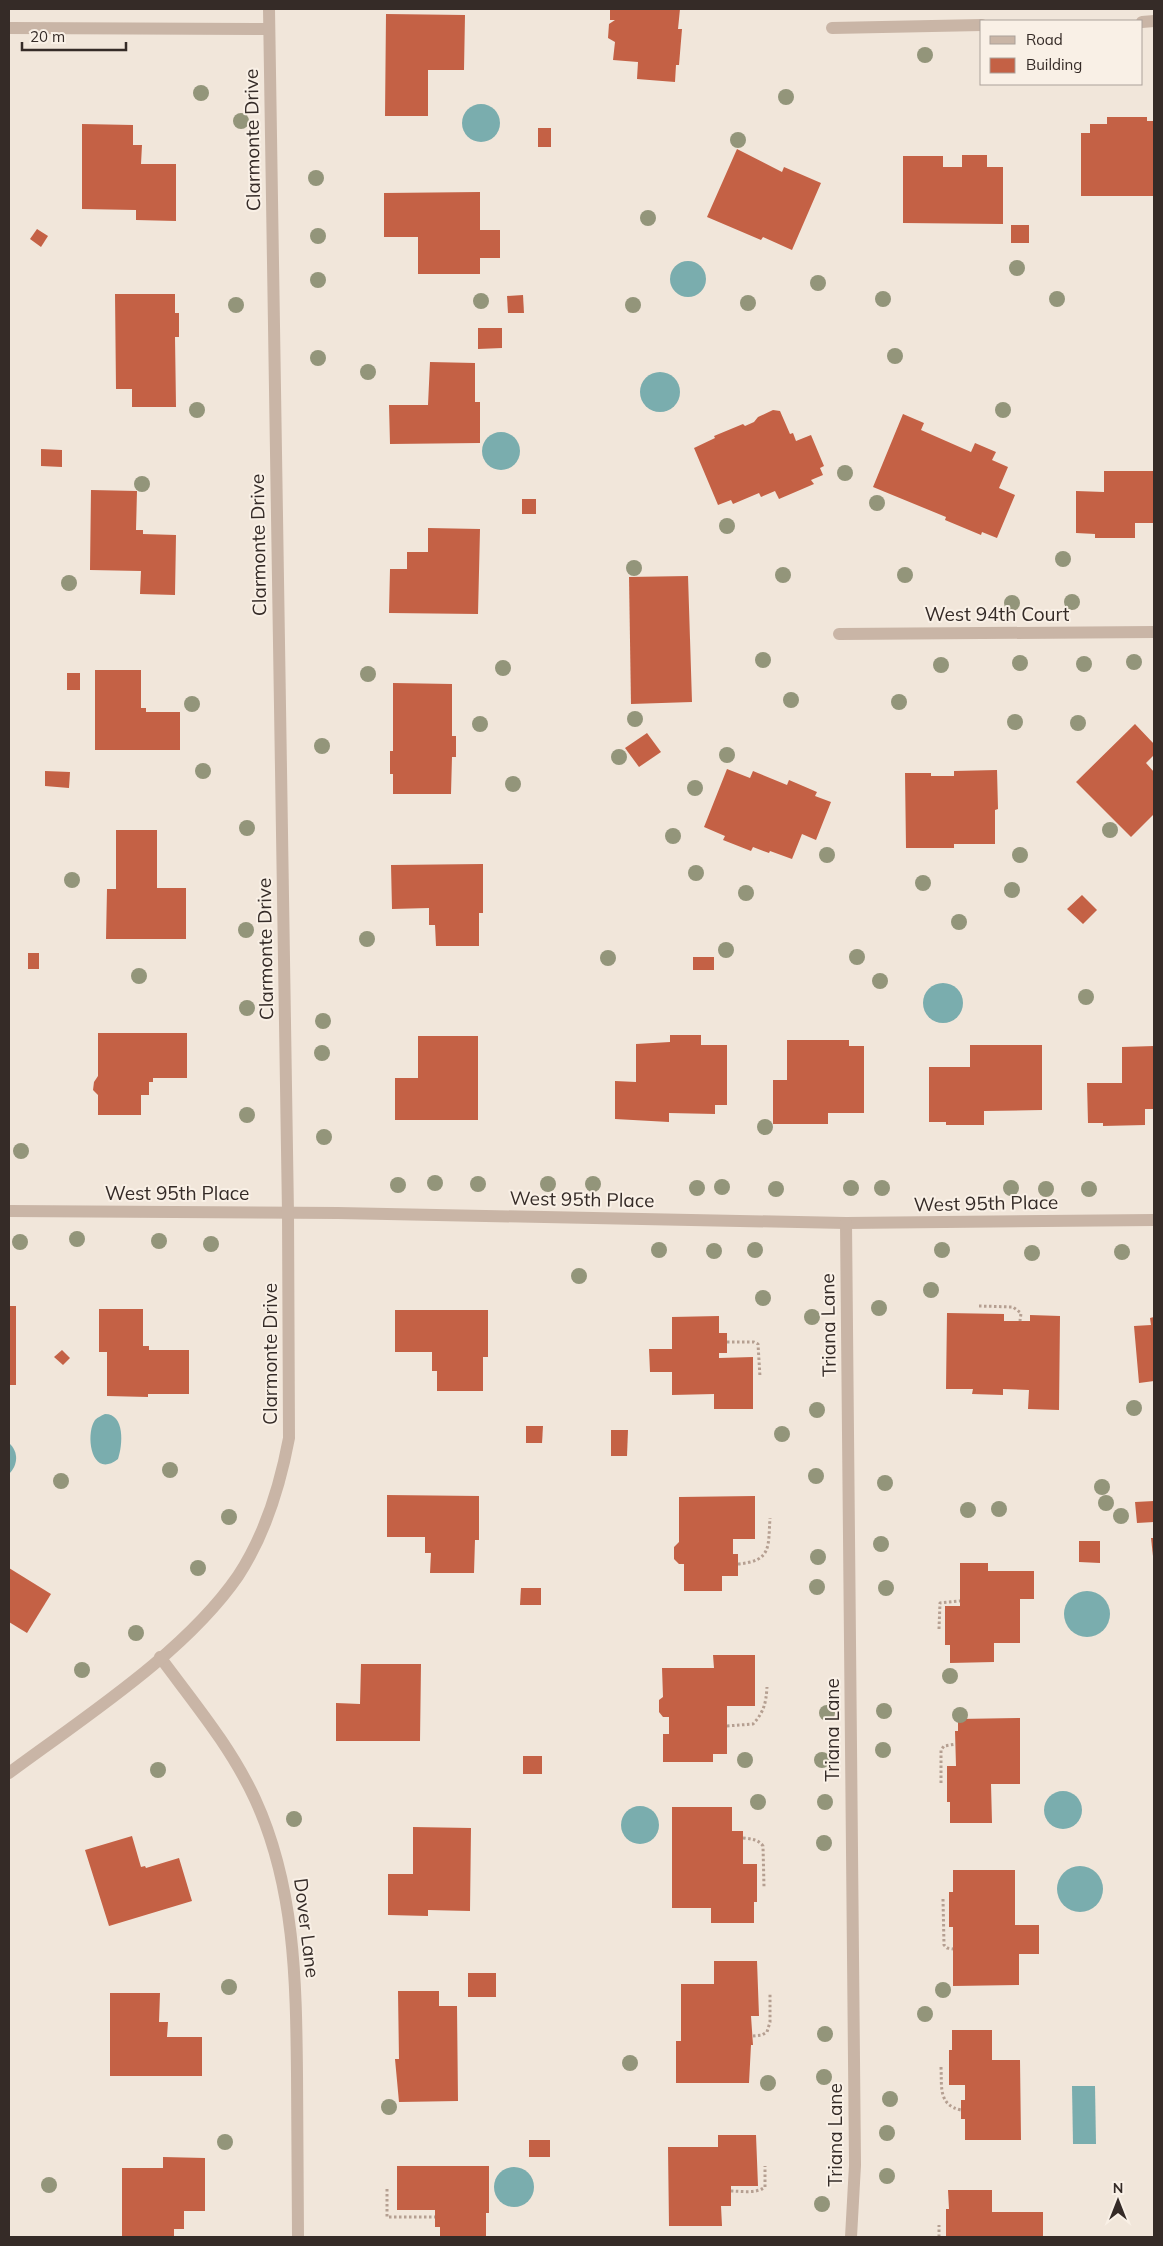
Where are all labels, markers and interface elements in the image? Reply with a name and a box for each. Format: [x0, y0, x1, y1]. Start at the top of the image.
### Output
scale bar [22, 20, 126, 52]
legend [980, 20, 1143, 85]
text: 20 m [30, 27, 65, 46]
text: Road [1026, 30, 1063, 49]
text: Building [1026, 55, 1082, 74]
street label: Clarmonte Drive [239, 69, 265, 211]
street label: Clarmonte Drive [245, 474, 271, 616]
street label: West 94th Court [924, 602, 1070, 626]
street label: Clarmonte Drive [252, 878, 278, 1020]
street label: West 95th Place [105, 1181, 249, 1205]
street label: West 95th Place [509, 1186, 655, 1212]
street label: West 95th Place [913, 1190, 1059, 1216]
street label: Triana Lane [815, 1273, 841, 1377]
street label: Clarmonte Drive [258, 1283, 282, 1425]
street label: Triana Lane [820, 1678, 844, 1782]
street label: Dover Lane [289, 1877, 325, 1979]
street label: Triana Lane [823, 2083, 847, 2187]
north arrow [1093, 2176, 1143, 2226]
text: N [1113, 2179, 1123, 2197]

